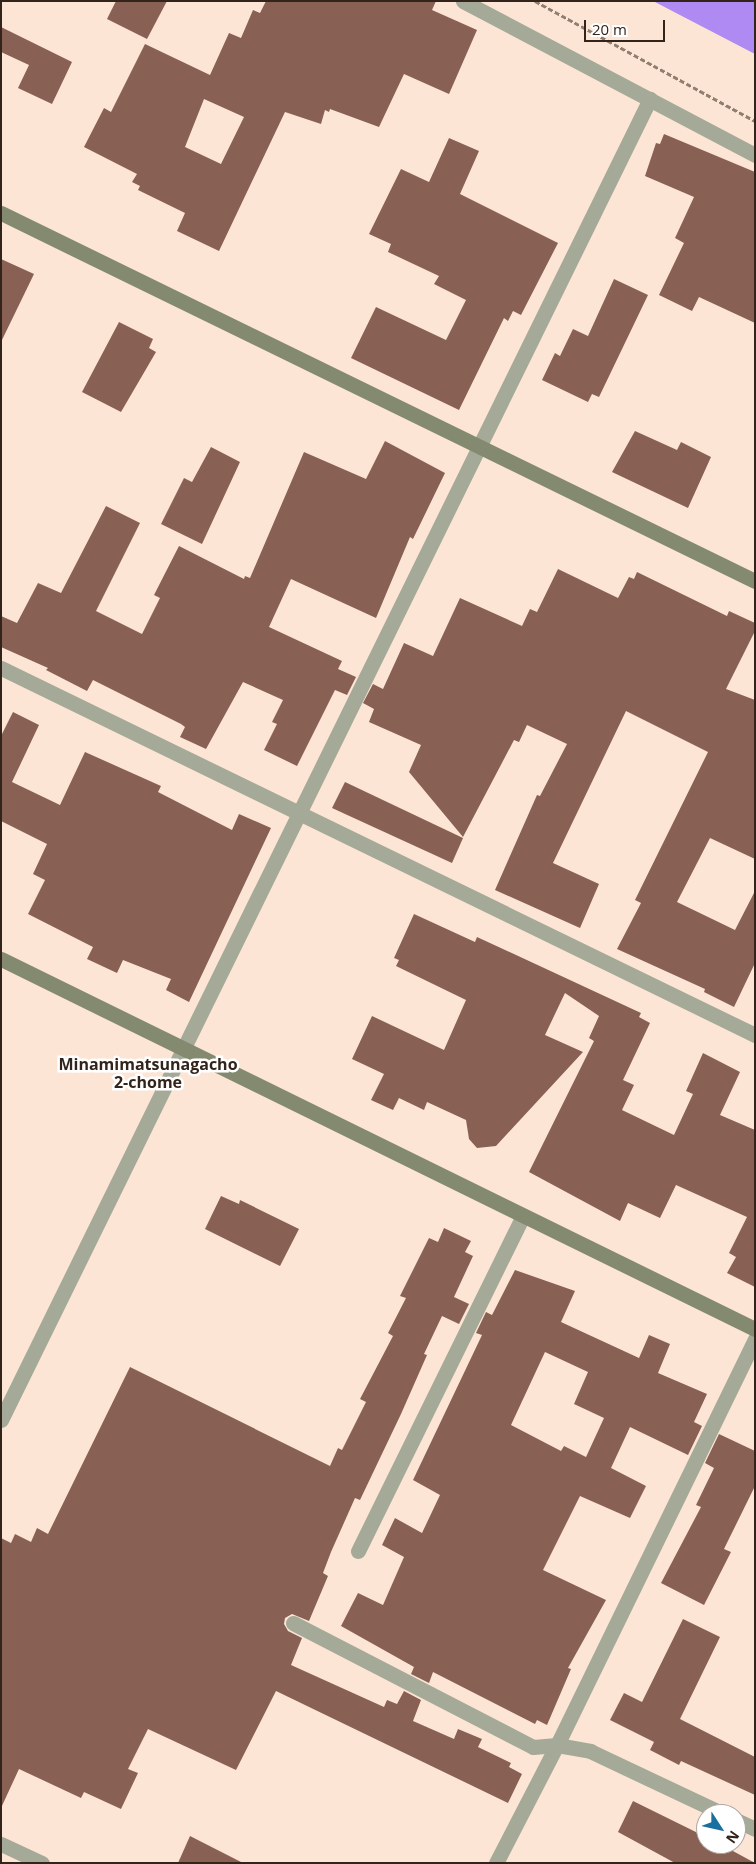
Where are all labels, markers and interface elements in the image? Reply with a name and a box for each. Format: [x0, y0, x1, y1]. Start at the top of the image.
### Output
scale bar [586, 10, 667, 42]
text: 20 m [592, 19, 627, 39]
district label: Minamimatsunagacho 2-chome [58, 1054, 238, 1092]
north arrow [696, 1804, 746, 1854]
text: N [722, 1827, 744, 1847]

